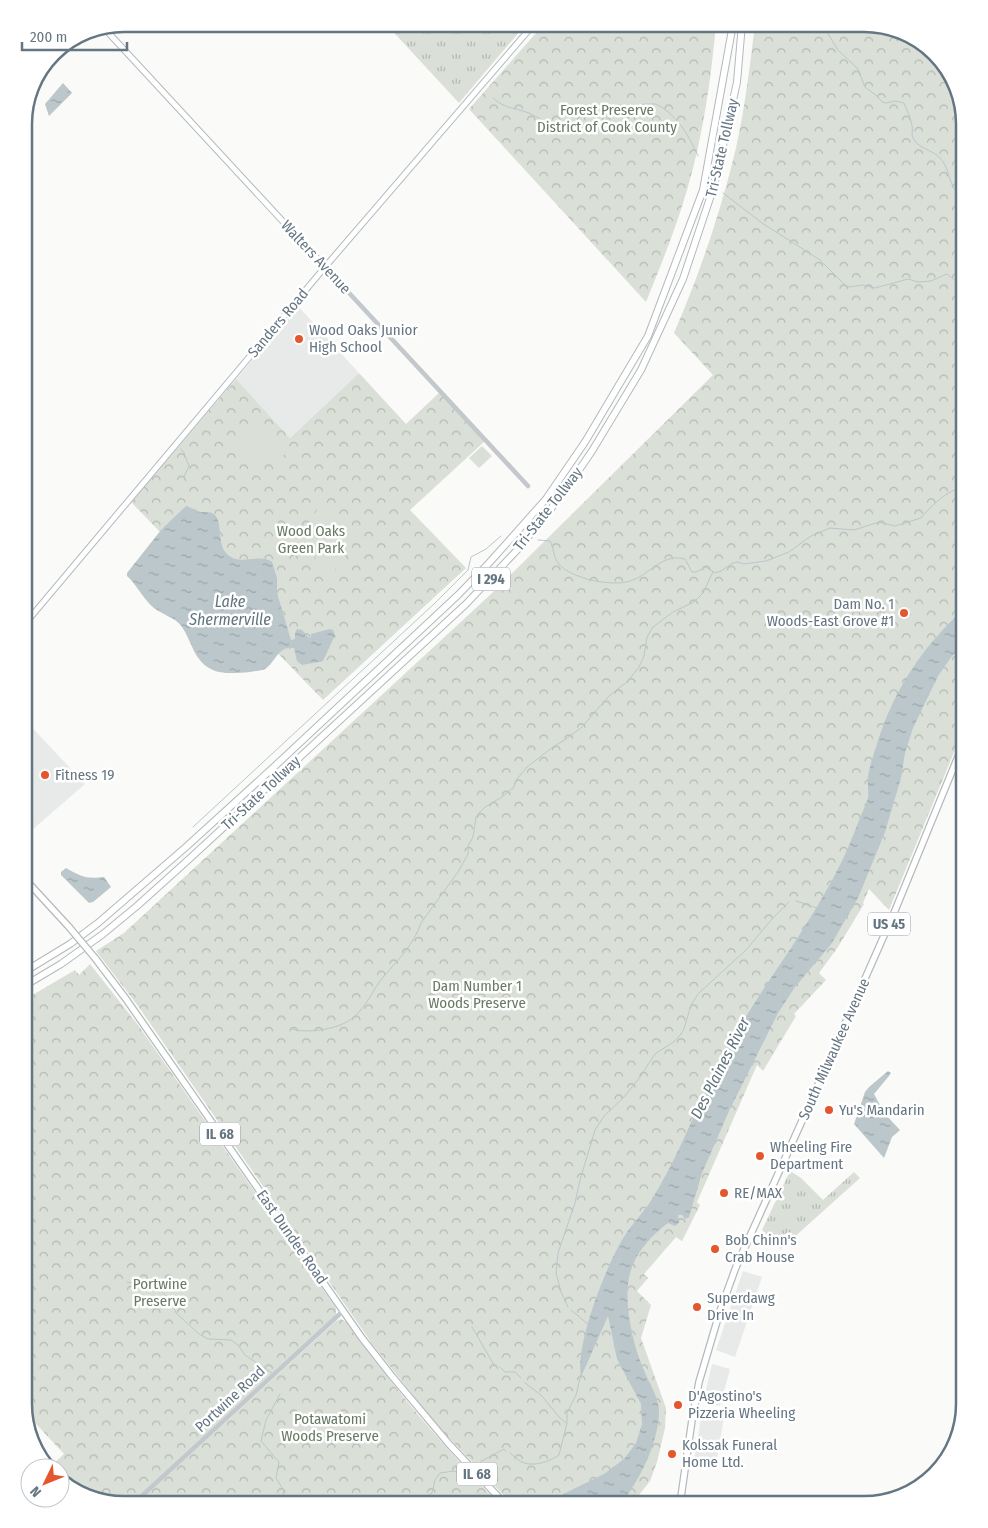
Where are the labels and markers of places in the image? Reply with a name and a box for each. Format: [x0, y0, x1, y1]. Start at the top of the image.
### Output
place label: Wood Oaks Junior High School [309, 321, 418, 356]
marker: Wood Oaks Junior High School [293, 333, 305, 345]
place label: Dam No. 1 Woods-East Grove #1 [767, 595, 894, 630]
marker: Dam No. 1 Woods-East Grove #1 [898, 607, 910, 619]
place label: Fitness 19 [55, 766, 114, 784]
marker: Fitness 19 [39, 769, 51, 781]
place label: Yu's Mandarin [839, 1101, 925, 1119]
marker: Yu's Mandarin [823, 1104, 835, 1116]
place label: Wheeling Fire Department [770, 1138, 852, 1173]
marker: Wheeling Fire Department [754, 1150, 766, 1162]
place label: RE/MAX [734, 1184, 783, 1202]
marker: RE/MAX [718, 1187, 730, 1199]
place label: Bob Chinn's Crab House [725, 1231, 797, 1266]
marker: Bob Chinn's Crab House [709, 1243, 721, 1255]
place label: Superdawg Drive In [707, 1289, 775, 1324]
marker: Superdawg Drive In [691, 1301, 703, 1313]
place label: D'Agostino's Pizzeria Wheeling [688, 1387, 795, 1422]
marker: D'Agostino's Pizzeria Wheeling [672, 1399, 684, 1411]
place label: Kolssak Funeral Home Ltd. [682, 1436, 777, 1471]
marker: Kolssak Funeral Home Ltd. [666, 1448, 678, 1460]

